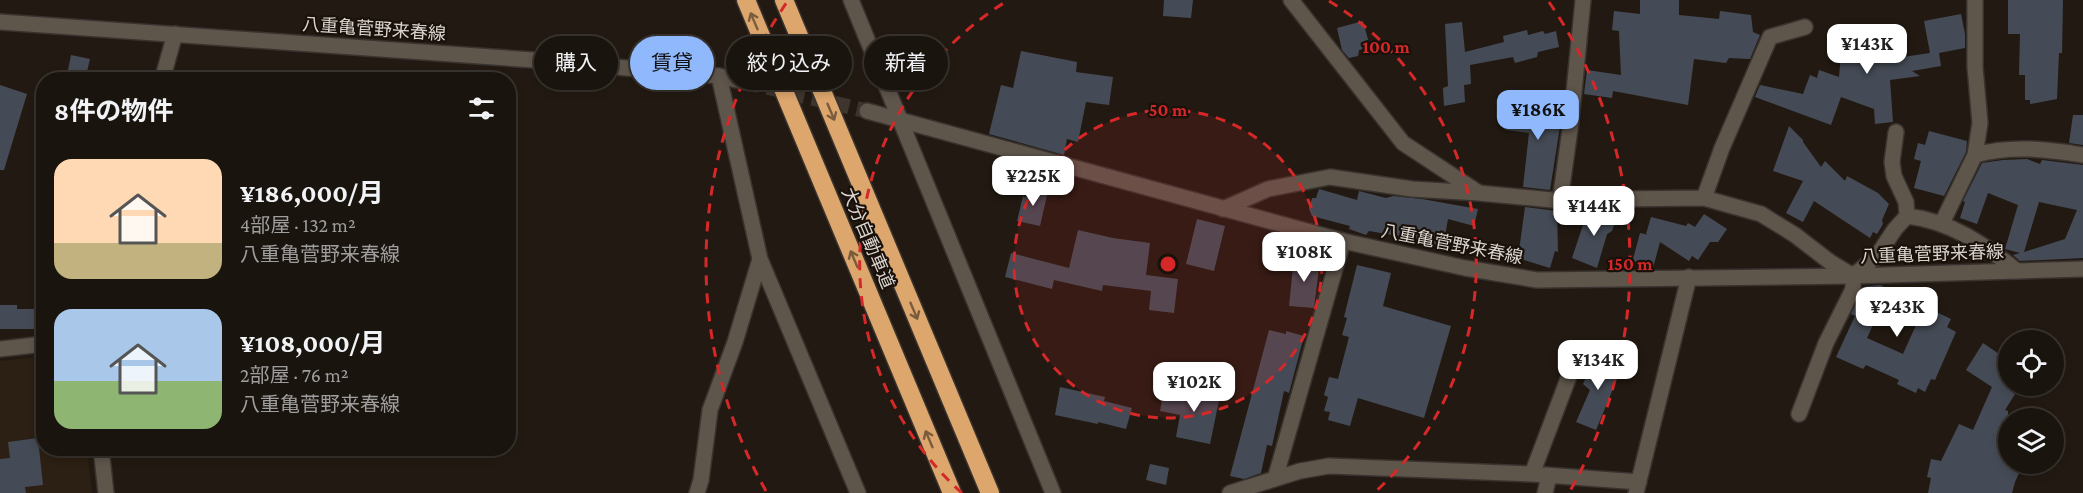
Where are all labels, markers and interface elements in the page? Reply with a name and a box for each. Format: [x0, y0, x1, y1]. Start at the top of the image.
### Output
one-way arrow [748, 12, 759, 31]
street label: 八重亀菅野来春線 [301, 14, 447, 44]
pin: ¥143K [1825, 24, 1909, 75]
text: ¥143K [1841, 32, 1893, 54]
chip: 購入 [534, 36, 618, 90]
chip: 賃貸 [630, 36, 714, 90]
chip: 絞り込み [726, 36, 852, 90]
chip: 新着 [864, 36, 948, 90]
text: 100 m [1362, 37, 1410, 57]
pin: ¥186K [1496, 90, 1580, 141]
icon: filters [465, 92, 498, 125]
text: 8件の物件 [54, 97, 173, 126]
text: ¥186K [1511, 98, 1565, 120]
text: 50 m [1149, 100, 1188, 120]
one-way arrow [826, 102, 837, 121]
pin: ¥225K [991, 156, 1075, 207]
text: ¥225K [1006, 164, 1060, 186]
text: ¥186,000/月 [240, 179, 384, 208]
icon: home [102, 183, 174, 255]
street label: 大分自動車道 [838, 184, 898, 292]
pin: ¥144K [1552, 186, 1636, 237]
text: ¥144K [1567, 194, 1621, 216]
text: 4部屋 · 132 m² [240, 214, 356, 236]
street label: 八重亀菅野来春線 [1379, 220, 1525, 268]
pin: ¥108K [1262, 232, 1346, 283]
text: ¥108K [1276, 240, 1332, 262]
street label: 八重亀菅野来春線 [1860, 241, 2004, 267]
text: 八重亀菅野来春線 [240, 243, 400, 265]
one-way arrow [848, 250, 859, 269]
centre of rings [1158, 254, 1178, 274]
text: 150 m [1607, 254, 1653, 274]
pin: ¥243K [1855, 287, 1939, 338]
text: ¥243K [1870, 295, 1924, 317]
one-way arrow [909, 302, 920, 320]
text: ¥108,000/月 [240, 329, 385, 358]
map controls [1998, 330, 2064, 474]
button: locate [1998, 330, 2064, 396]
icon: home [102, 333, 174, 405]
pin: ¥134K [1556, 340, 1640, 391]
text: ¥134K [1572, 348, 1624, 370]
pin: ¥102K [1152, 362, 1236, 413]
text: 2部屋 · 76 m² [240, 364, 349, 386]
text: ¥102K [1167, 370, 1221, 392]
text: 八重亀菅野来春線 [240, 393, 400, 415]
button: layers [1998, 408, 2064, 474]
one-way arrow [923, 430, 934, 449]

